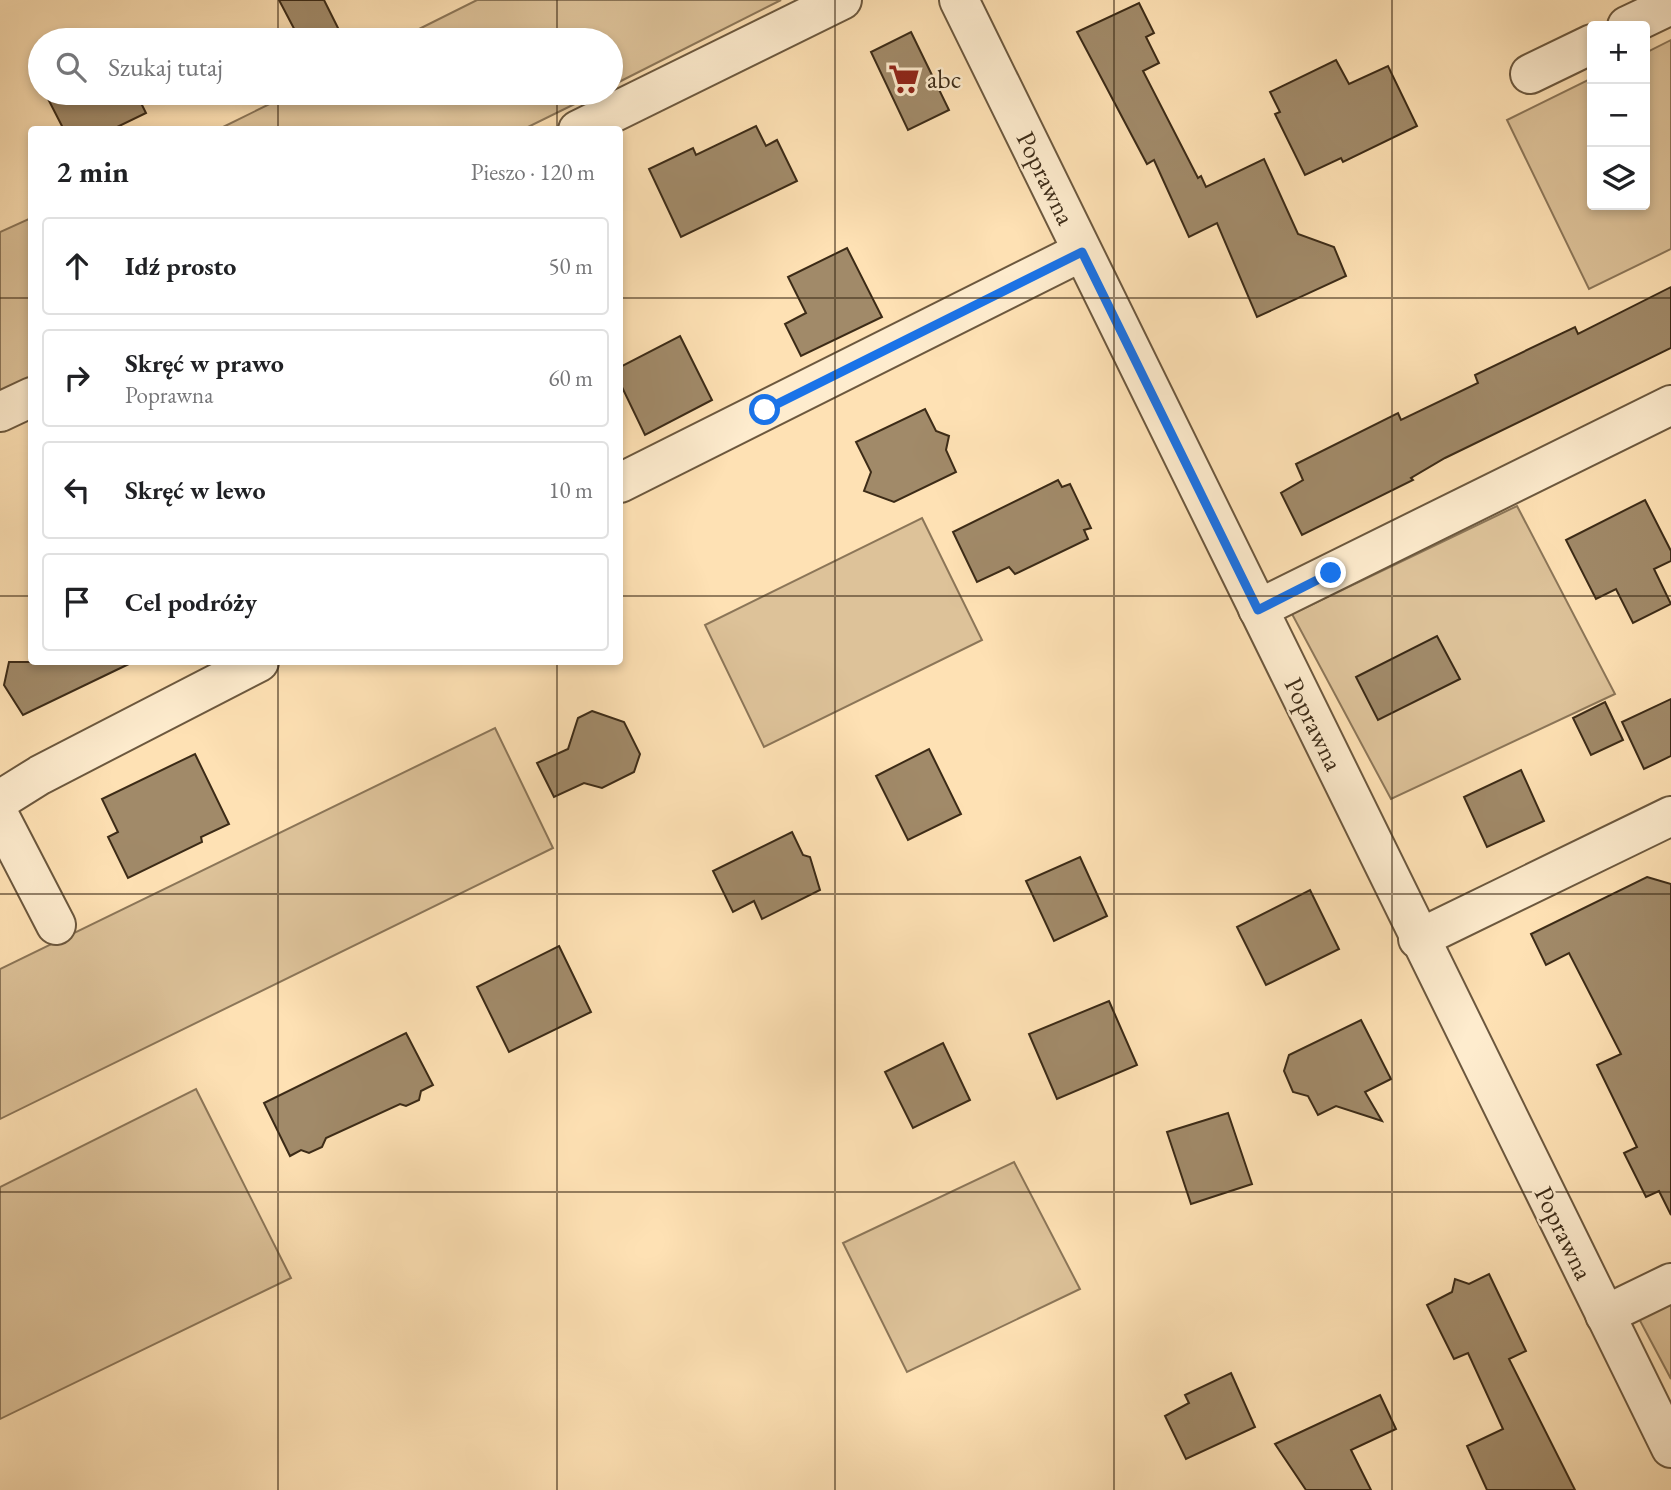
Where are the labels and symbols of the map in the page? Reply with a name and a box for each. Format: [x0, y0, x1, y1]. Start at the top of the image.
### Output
supermarket icon: abc [887, 62, 921, 96]
place label: abc [927, 62, 961, 96]
street label: Poprawna [1009, 126, 1083, 231]
route start [749, 394, 780, 425]
route end [1315, 557, 1346, 588]
street label: Poprawna [1277, 672, 1351, 777]
street label: Poprawna [1527, 1181, 1601, 1286]

